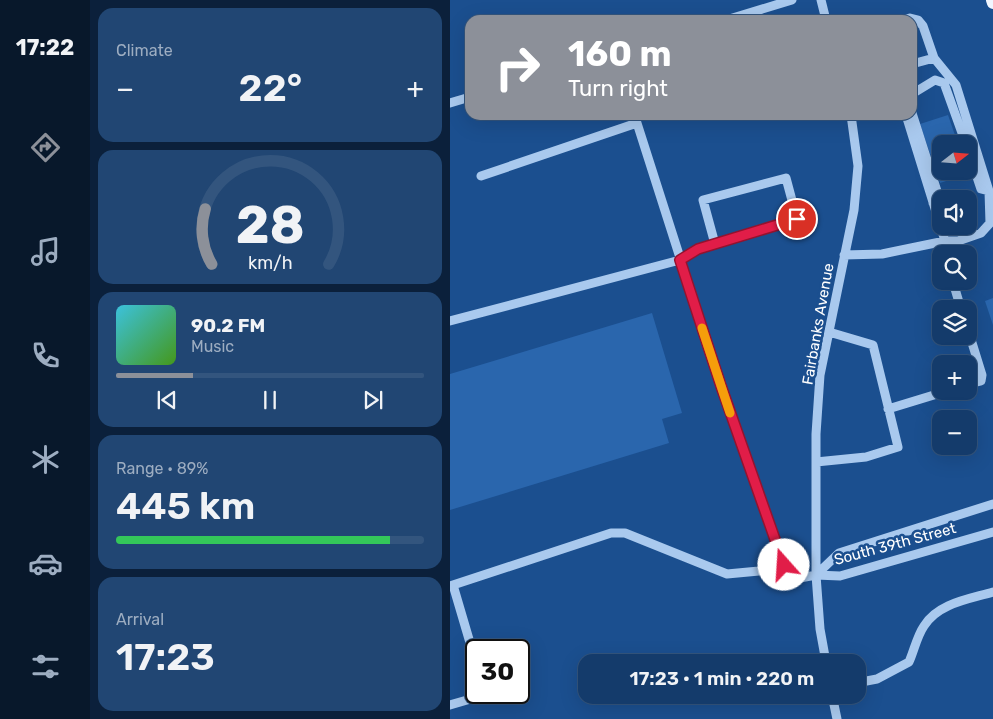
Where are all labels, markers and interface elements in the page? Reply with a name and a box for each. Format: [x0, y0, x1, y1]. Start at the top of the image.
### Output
text: 160 m [568, 33, 672, 75]
text: 17:22 [16, 34, 74, 61]
icon: right [485, 35, 550, 100]
text: Climate [116, 41, 173, 60]
text: 22° [239, 65, 302, 111]
text: − [116, 72, 134, 105]
text: + [407, 72, 424, 105]
text: Turn right [568, 75, 668, 102]
icon: directions [28, 130, 63, 165]
north arrow [932, 135, 978, 180]
map controls [932, 135, 977, 455]
button: sound [932, 190, 977, 235]
text: 28 [235, 194, 305, 256]
pin [776, 198, 818, 240]
icon: arrive [783, 205, 811, 233]
icon: music [28, 234, 63, 269]
button: search [932, 245, 977, 290]
text: km/h [248, 252, 292, 273]
street label: Fairbanks Avenue [798, 262, 838, 386]
button: layers [932, 300, 977, 345]
text: 90.2 FM [191, 314, 265, 337]
text: Music [191, 337, 234, 356]
icon: phone [28, 338, 63, 373]
button: + [932, 355, 977, 400]
icon: previous [153, 386, 181, 414]
icon: pause [256, 386, 284, 414]
icon: next [359, 386, 387, 414]
button: − [932, 410, 977, 455]
icon: climate [28, 442, 63, 477]
text: Range · 89% [116, 459, 208, 478]
text: 445 km [116, 483, 255, 529]
street label: South 39th Street [832, 519, 958, 569]
position arrow [757, 538, 809, 590]
icon: car [28, 546, 63, 581]
text: Arrival [116, 610, 164, 629]
text: 17:23 [116, 634, 215, 680]
speed limit sign: 30 [465, 639, 530, 704]
icon: filters [28, 649, 63, 684]
text: 17:23 · 1 min · 220 m [630, 667, 814, 690]

